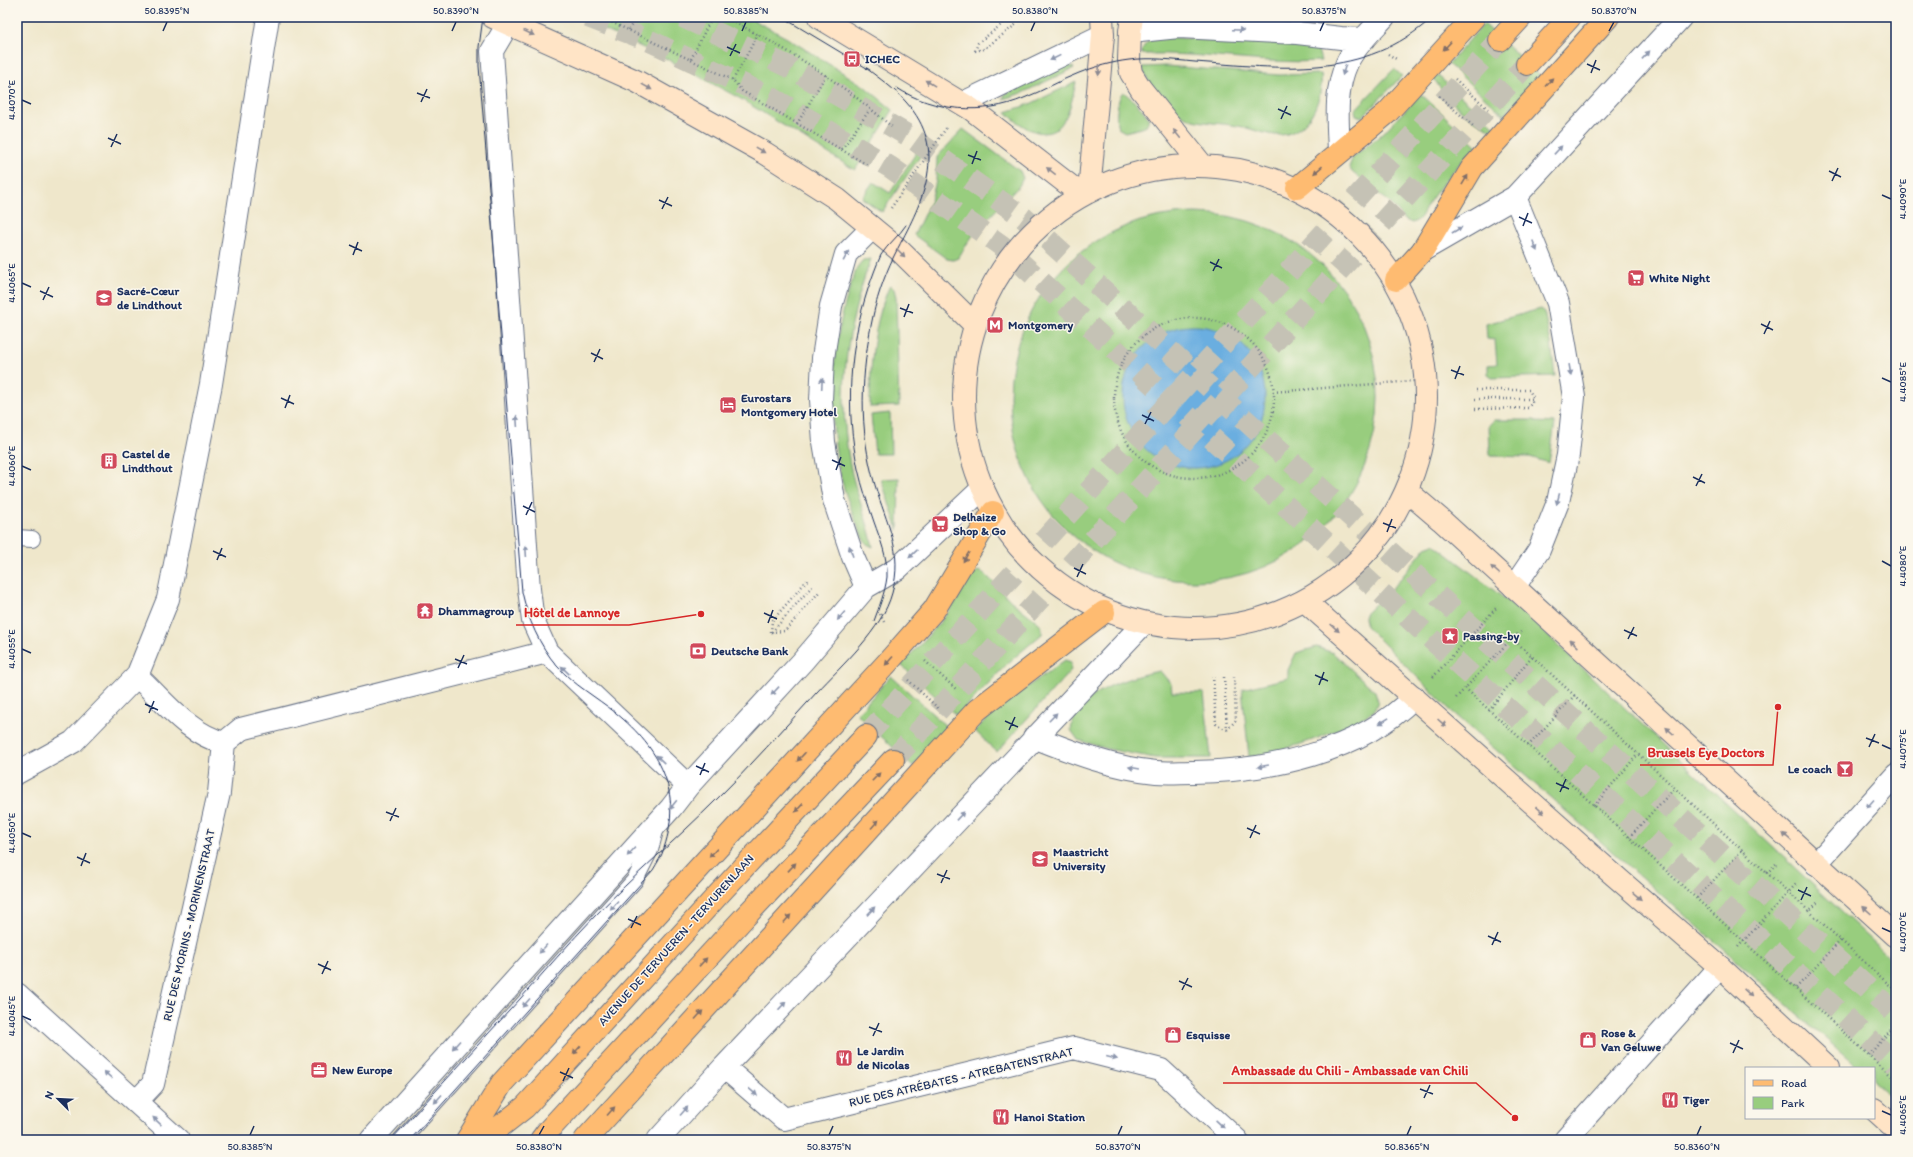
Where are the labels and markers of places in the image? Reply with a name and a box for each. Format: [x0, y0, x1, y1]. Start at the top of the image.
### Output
bus stop icon: ICHEC [842, 49, 862, 69]
place label: ICHEC [865, 52, 900, 66]
supermarket icon: White Night [1626, 268, 1646, 288]
place label: White Night [1649, 271, 1710, 286]
place label: Sacré-Cœur de Lindthout [117, 284, 182, 312]
school or university icon: Sacré-Cœur de Lindthout [94, 288, 114, 308]
metro station icon: Montgomery [985, 315, 1005, 335]
place label: Montgomery [1008, 318, 1073, 333]
place label: Eurostars Montgomery Hotel [741, 391, 837, 420]
hotel icon: Eurostars Montgomery Hotel [718, 395, 738, 415]
place label: Castel de Lindthout [122, 447, 173, 475]
building icon: Castel de Lindthout [99, 451, 119, 471]
place label: Delhaize Shop & Go [953, 510, 1006, 539]
supermarket icon: Delhaize Shop & Go [930, 514, 950, 534]
callout: Hôtel de Lannoye [516, 600, 629, 625]
temple icon: Dhammagroup [415, 601, 435, 621]
place label: Dhammagroup [438, 604, 515, 619]
place icon: Passing-by [1440, 626, 1460, 646]
place label: Passing-by [1463, 629, 1519, 644]
bank icon: Deutsche Bank [688, 641, 708, 661]
place label: Deutsche Bank [711, 644, 789, 658]
callout: Brussels Eye Doctors [1640, 740, 1773, 765]
bar icon: Le coach [1835, 759, 1855, 779]
place label: Le coach [1788, 762, 1833, 776]
place label: Maastricht University [1053, 845, 1109, 874]
school or university icon: Maastricht University [1030, 849, 1050, 869]
shop icon: Esquisse [1163, 1025, 1183, 1045]
place label: Rose & Van Geluwe [1601, 1026, 1662, 1054]
place label: Esquisse [1186, 1028, 1231, 1043]
shop icon: Rose & Van Geluwe [1578, 1030, 1598, 1050]
place label: Le Jardin de Nicolas [857, 1044, 910, 1072]
restaurant icon: Le Jardin de Nicolas [834, 1048, 854, 1068]
callout: Ambassade du Chili - Ambassade van Chili [1223, 1058, 1476, 1083]
office icon: New Europe [309, 1060, 329, 1080]
place label: New Europe [332, 1063, 393, 1078]
restaurant icon: Tiger [1660, 1090, 1680, 1110]
place label: Tiger [1682, 1093, 1710, 1108]
restaurant icon: Hanoi Station [991, 1107, 1011, 1127]
place label: Hanoi Station [1014, 1110, 1085, 1124]

